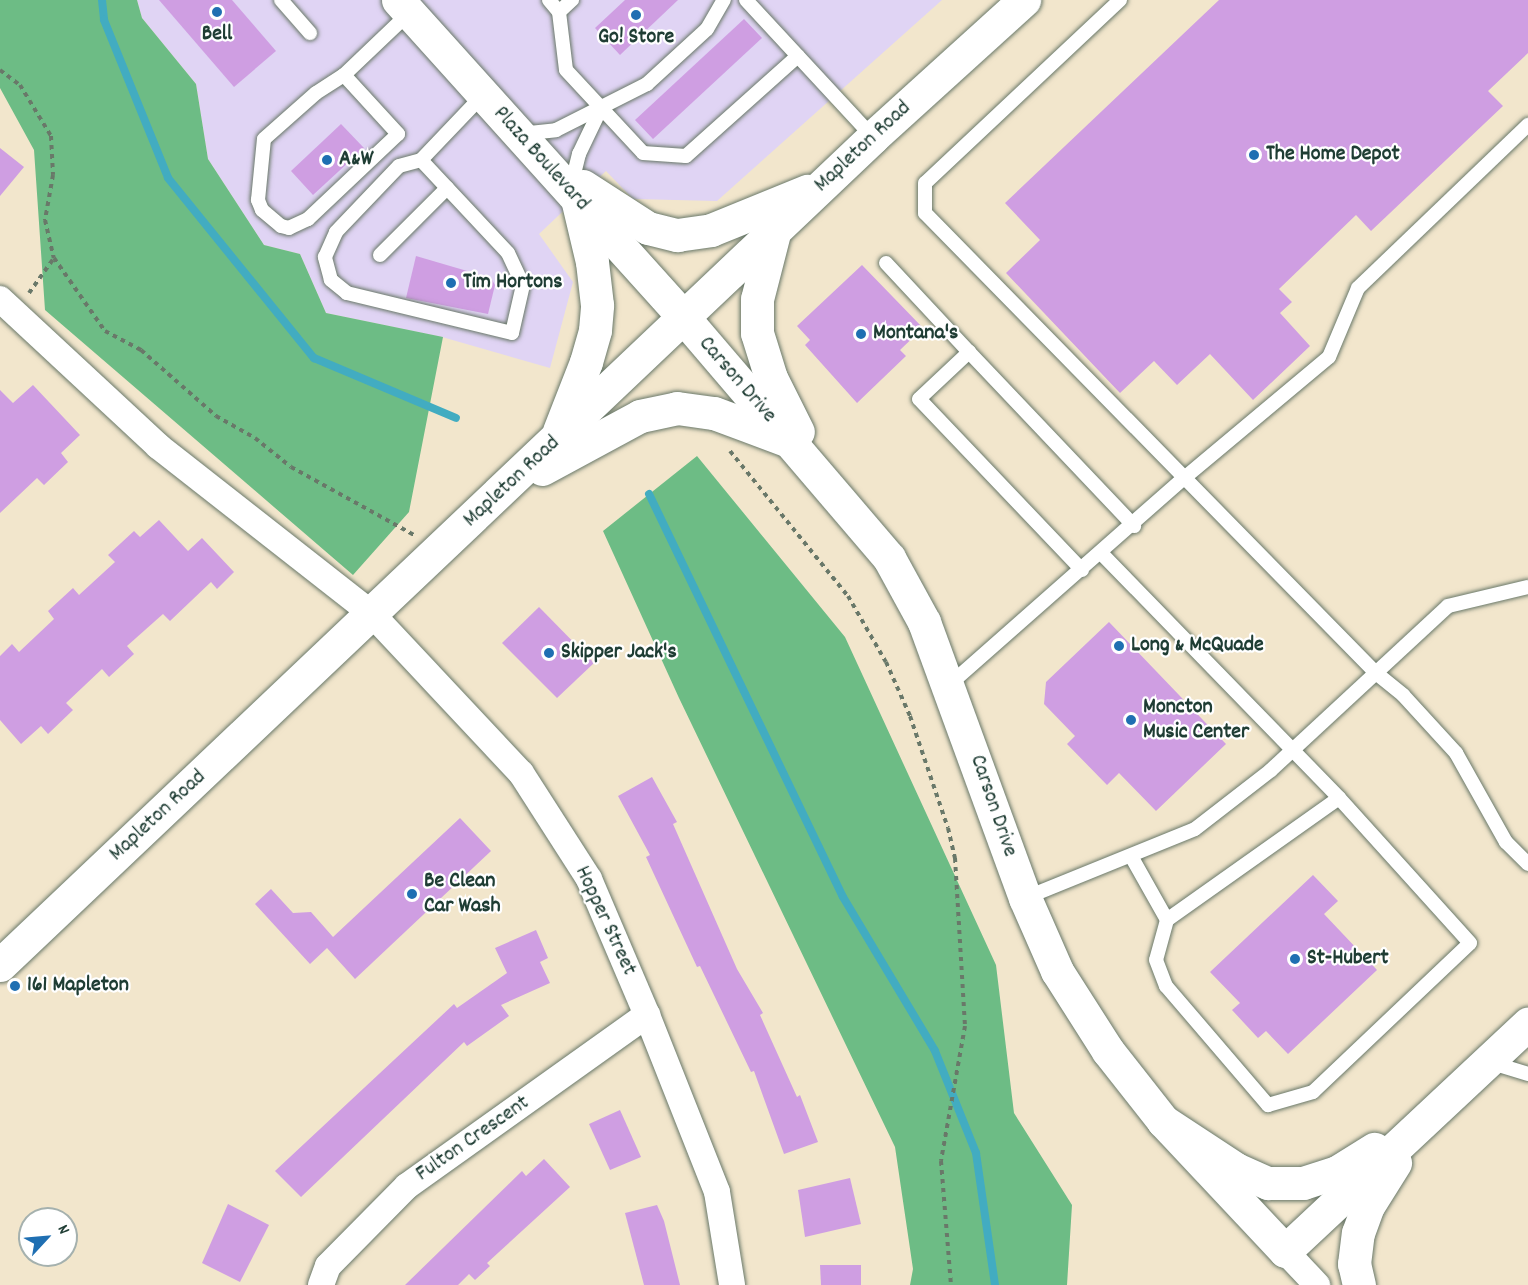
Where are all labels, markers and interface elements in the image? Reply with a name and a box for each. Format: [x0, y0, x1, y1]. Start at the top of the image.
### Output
marker: Bell [210, 5, 224, 19]
marker: Go! Store [629, 8, 643, 22]
place label: Bell [202, 22, 232, 48]
place label: Go! Store [598, 25, 674, 51]
street label: Mapleton Road [809, 96, 917, 198]
street label: Plaza Boulevard [487, 101, 595, 217]
place label: The Home Depot [1266, 142, 1400, 168]
place label: A&W [339, 147, 373, 173]
marker: The Home Depot [1247, 148, 1261, 162]
marker: A&W [320, 153, 334, 167]
place label: Tim Hortons [463, 270, 563, 296]
marker: Tim Hortons [444, 276, 458, 290]
place label: Montana's [873, 321, 958, 347]
marker: Montana's [854, 327, 868, 341]
street label: Carson Drive [692, 331, 782, 429]
street label: Mapleton Road [458, 431, 566, 533]
place label: Long & McQuade [1131, 633, 1264, 659]
marker: Long & McQuade [1112, 639, 1126, 653]
place label: Skipper Jack's [561, 640, 677, 666]
marker: Skipper Jack's [542, 646, 556, 660]
place label: Moncton Music Center [1143, 694, 1249, 746]
marker: Moncton Music Center [1124, 713, 1138, 727]
street label: Carson Drive [963, 752, 1023, 860]
street label: Mapleton Road [104, 765, 212, 867]
street label: Hopper Street [568, 862, 642, 980]
place label: Be Clean Car Wash [424, 868, 501, 920]
marker: Be Clean Car Wash [405, 887, 419, 901]
place label: St-Hubert [1307, 946, 1389, 972]
marker: St-Hubert [1288, 952, 1302, 966]
place label: 161 Mapleton [27, 973, 129, 999]
marker: 161 Mapleton [8, 979, 22, 993]
street label: Fulton Crescent [411, 1090, 535, 1188]
north arrow [18, 1207, 78, 1267]
text: N [51, 1221, 75, 1238]

